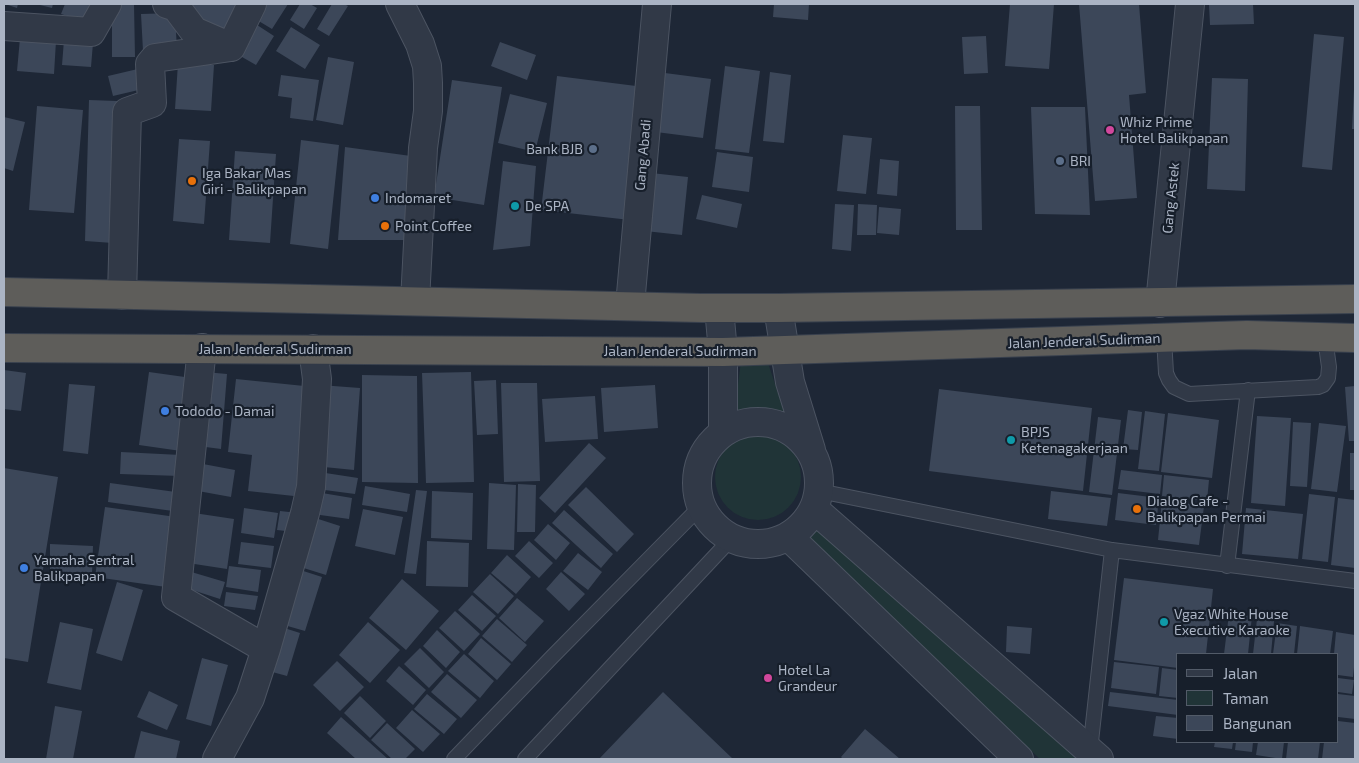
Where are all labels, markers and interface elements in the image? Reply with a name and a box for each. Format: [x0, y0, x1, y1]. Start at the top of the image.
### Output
place label: Whiz Prime Hotel Balikpapan [1120, 114, 1228, 146]
street label: Gang Abadi [632, 119, 654, 191]
marker: Whiz Prime Hotel Balikpapan [1104, 124, 1116, 136]
place label: Bank BJB [526, 141, 583, 157]
marker: Bank BJB [587, 143, 599, 155]
place label: BRI [1070, 153, 1091, 169]
marker: BRI [1054, 155, 1066, 167]
street label: Gang Astek [1159, 162, 1183, 234]
place label: Iga Bakar Mas Giri - Balikpapan [202, 165, 307, 198]
marker: Iga Bakar Mas Giri - Balikpapan [186, 175, 198, 187]
place label: Indomaret [385, 190, 451, 206]
marker: Indomaret [369, 192, 381, 204]
place label: De SPA [525, 198, 569, 214]
marker: De SPA [509, 200, 521, 212]
place label: Point Coffee [395, 218, 472, 234]
marker: Point Coffee [379, 220, 391, 232]
street label: Jalan Jenderal Sudirman [1007, 330, 1161, 352]
street label: Jalan Jenderal Sudirman [198, 341, 352, 357]
street label: Jalan Jenderal Sudirman [603, 343, 757, 359]
place label: Tododo - Damai [175, 403, 274, 419]
marker: Tododo - Damai [159, 405, 171, 417]
place label: BPJS Ketenagakerjaan [1021, 424, 1128, 457]
marker: BPJS Ketenagakerjaan [1005, 434, 1017, 446]
place label: Dialog Cafe - Balikpapan Permai [1147, 493, 1266, 526]
marker: Dialog Cafe - Balikpapan Permai [1131, 503, 1143, 515]
place label: Yamaha Sentral Balikpapan [34, 552, 134, 584]
marker: Yamaha Sentral Balikpapan [18, 562, 30, 574]
place label: Vgaz White House Executive Karaoke [1174, 606, 1290, 638]
marker: Vgaz White House Executive Karaoke [1158, 616, 1170, 628]
legend [1176, 653, 1339, 743]
place label: Hotel La Grandeur [778, 662, 837, 694]
text: Jalan [1223, 664, 1258, 682]
marker: Hotel La Grandeur [762, 672, 774, 684]
text: Taman [1223, 689, 1269, 707]
text: Bangunan [1223, 714, 1292, 732]

